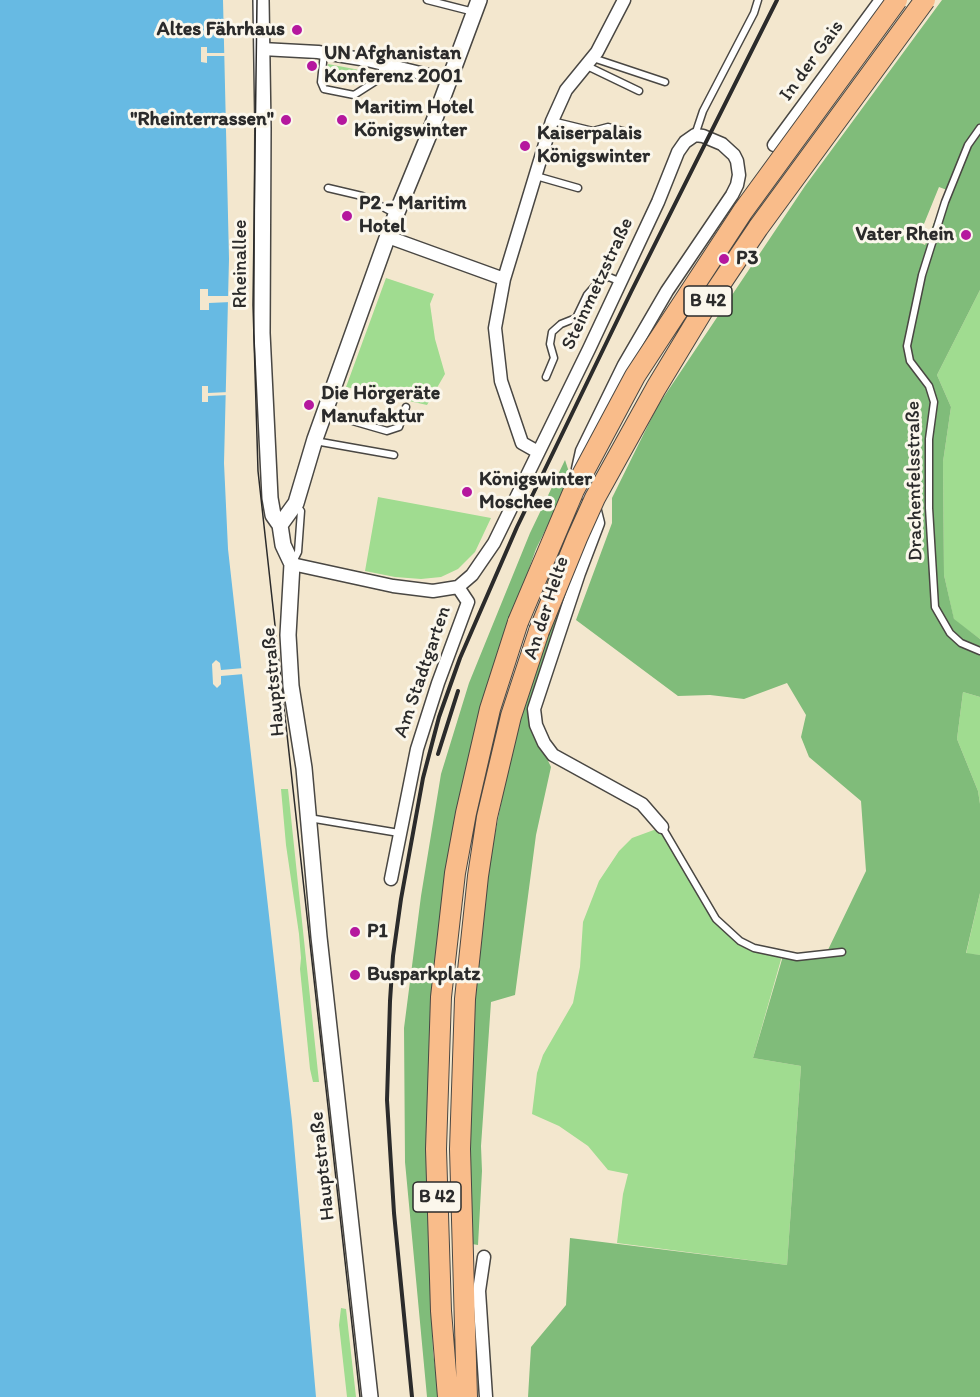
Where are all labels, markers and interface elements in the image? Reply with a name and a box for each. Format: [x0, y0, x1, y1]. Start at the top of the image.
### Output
street label: In der Gais [775, 16, 849, 106]
place label: Altes Fährhaus [157, 18, 285, 42]
marker: Altes Fährhaus [290, 23, 304, 37]
place label: UN Afghanistan Konferenz 2001 [324, 42, 462, 89]
marker: UN Afghanistan Konferenz 2001 [305, 59, 319, 73]
place label: Maritim Hotel Königswinter [354, 96, 474, 143]
place label: "Rheinterrassen" [130, 108, 274, 132]
marker: "Rheinterrassen" [279, 113, 293, 127]
marker: Maritim Hotel Königswinter [335, 113, 349, 127]
place label: Kaiserpalais Königswinter [537, 122, 650, 169]
marker: Kaiserpalais Königswinter [518, 139, 532, 153]
place label: P2 - Maritim Hotel [359, 192, 467, 239]
marker: P2 - Maritim Hotel [340, 209, 354, 223]
street label: Steinmetzstraße [557, 214, 639, 354]
street label: Rheinallee [229, 220, 253, 308]
place label: Vater Rhein [856, 223, 954, 247]
marker: Vater Rhein [959, 228, 973, 242]
place label: P3 [736, 247, 758, 271]
marker: P3 [717, 252, 731, 266]
road number: B 42 [684, 286, 732, 316]
place label: Die Hörgeräte Manufaktur [321, 382, 440, 429]
marker: Die Hörgeräte Manufaktur [302, 398, 316, 412]
street label: Drachenfelsstraße [902, 401, 928, 561]
place label: Königswinter Moschee [479, 468, 592, 515]
marker: Königswinter Moschee [460, 485, 474, 499]
street label: An der Helte [519, 553, 575, 663]
street label: Am Stadtgarten [389, 603, 457, 741]
street label: Hauptstraße [257, 626, 291, 738]
place label: P1 [367, 920, 388, 944]
marker: P1 [348, 925, 362, 939]
place label: Busparkplatz [367, 963, 480, 987]
marker: Busparkplatz [348, 968, 362, 982]
street label: Hauptstraße [305, 1110, 341, 1222]
road number: B 42 [413, 1182, 461, 1212]

